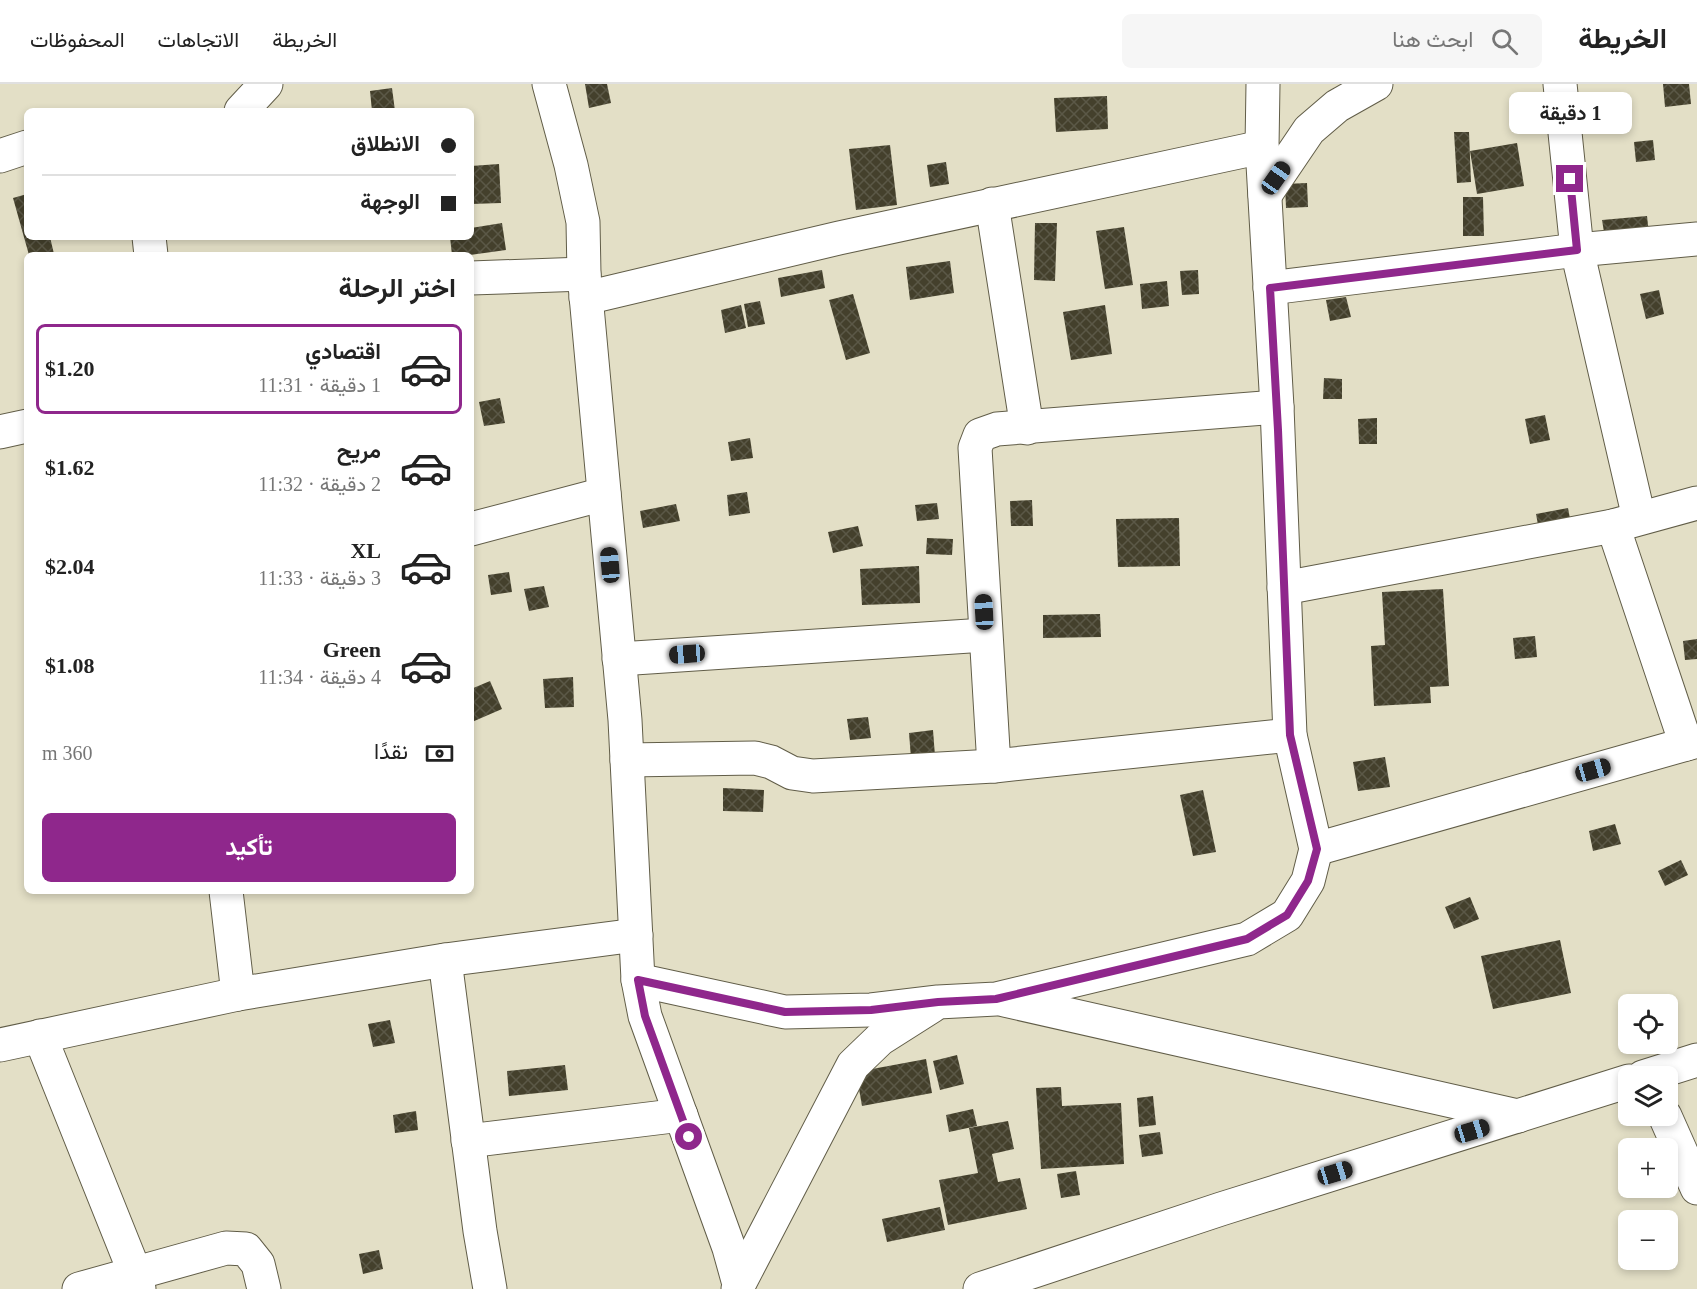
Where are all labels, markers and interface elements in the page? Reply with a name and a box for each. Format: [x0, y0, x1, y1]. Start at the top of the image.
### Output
search box [1122, 14, 1542, 68]
text: الخريطة [1578, 23, 1667, 54]
icon: search [1488, 25, 1521, 58]
text: ابحث هنا [1392, 27, 1473, 52]
text: المحفوظات [30, 28, 125, 52]
text: الاتجاهات [158, 28, 239, 52]
text: الخريطة [272, 28, 337, 52]
callout: 1 دقيقة [1508, 92, 1632, 134]
text: 1 دقيقة [1539, 102, 1602, 124]
text: الانطلاق [351, 131, 420, 156]
car [1258, 158, 1294, 198]
route end [1556, 165, 1583, 192]
text: الوجهة [360, 189, 420, 214]
text: اختر الرحلة [339, 273, 456, 303]
text: اقتصادي [305, 339, 381, 364]
icon: car [399, 342, 453, 396]
text: $1.20 [45, 356, 95, 381]
text: 1 دقيقة · 11:31 [258, 374, 381, 396]
text: مريح [337, 438, 381, 463]
icon: car [399, 441, 453, 495]
text: $1.62 [45, 455, 95, 480]
text: 2 دقيقة · 11:32 [258, 473, 381, 495]
text: XL [350, 538, 381, 563]
icon: car [399, 540, 453, 594]
car [599, 546, 621, 584]
text: $2.04 [45, 554, 95, 579]
text: 3 دقيقة · 11:33 [258, 567, 381, 589]
car [974, 594, 994, 630]
text: Green [323, 637, 381, 662]
icon: car [399, 639, 453, 693]
car [668, 644, 706, 664]
text: $1.08 [45, 653, 95, 678]
text: 4 دقيقة · 11:34 [258, 666, 381, 688]
icon: cash [423, 737, 456, 770]
text: نقدًا [374, 739, 408, 764]
text: 360 m [42, 742, 93, 764]
car [1573, 756, 1613, 784]
button: تأكيد [42, 813, 456, 882]
map controls [1618, 994, 1678, 1270]
button: locate [1618, 994, 1678, 1054]
button: layers [1618, 1066, 1678, 1126]
car [1452, 1117, 1492, 1145]
route start [675, 1123, 702, 1150]
button: + [1618, 1138, 1678, 1198]
car [1315, 1159, 1355, 1187]
button: − [1618, 1210, 1678, 1270]

